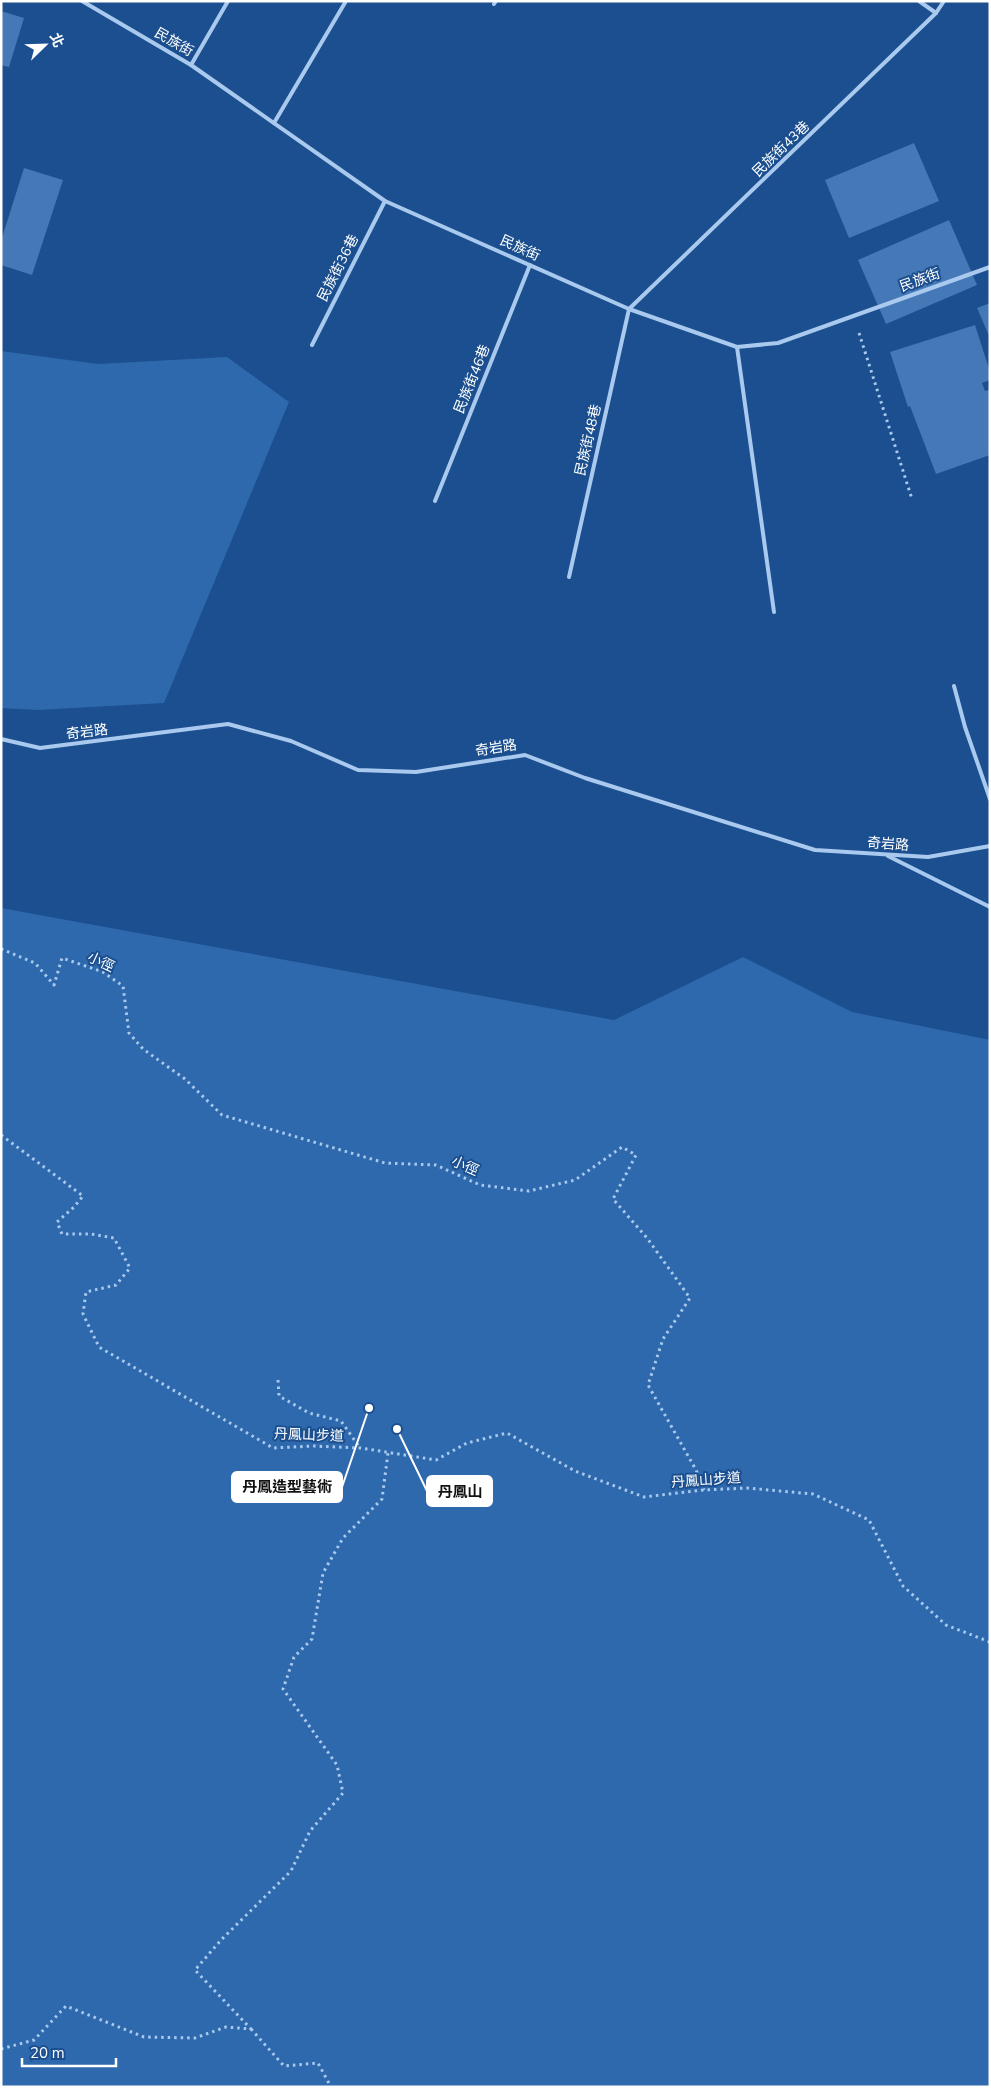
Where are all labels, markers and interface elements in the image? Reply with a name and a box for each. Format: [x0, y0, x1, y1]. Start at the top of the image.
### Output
north arrow [20, 20, 70, 70]
street label: 民族街 [151, 23, 197, 61]
text: 北 [45, 30, 68, 50]
street label: 民族街43巷 [748, 117, 814, 181]
street label: 民族街36巷 [313, 231, 363, 305]
street label: 民族街 [497, 231, 543, 265]
street label: 民族街 [897, 264, 943, 296]
street label: 民族街46巷 [450, 342, 494, 416]
street label: 民族街48巷 [571, 402, 605, 478]
street label: 奇岩路 [65, 720, 109, 744]
street label: 奇岩路 [474, 735, 518, 761]
street label: 奇岩路 [866, 833, 910, 855]
street label: 小徑 [84, 947, 118, 977]
street label: 小徑 [448, 1152, 482, 1180]
street label: 丹鳳山步道 [274, 1424, 344, 1446]
street label: 丹鳳山步道 [670, 1468, 742, 1492]
callout: 丹鳳造型藝術 [232, 1472, 342, 1502]
callout: 丹鳳山 [427, 1476, 492, 1506]
text: 丹鳳造型藝術 [242, 1477, 332, 1497]
text: 丹鳳山 [437, 1482, 483, 1502]
scale bar [22, 2036, 116, 2068]
text: 20 m [30, 2043, 65, 2063]

